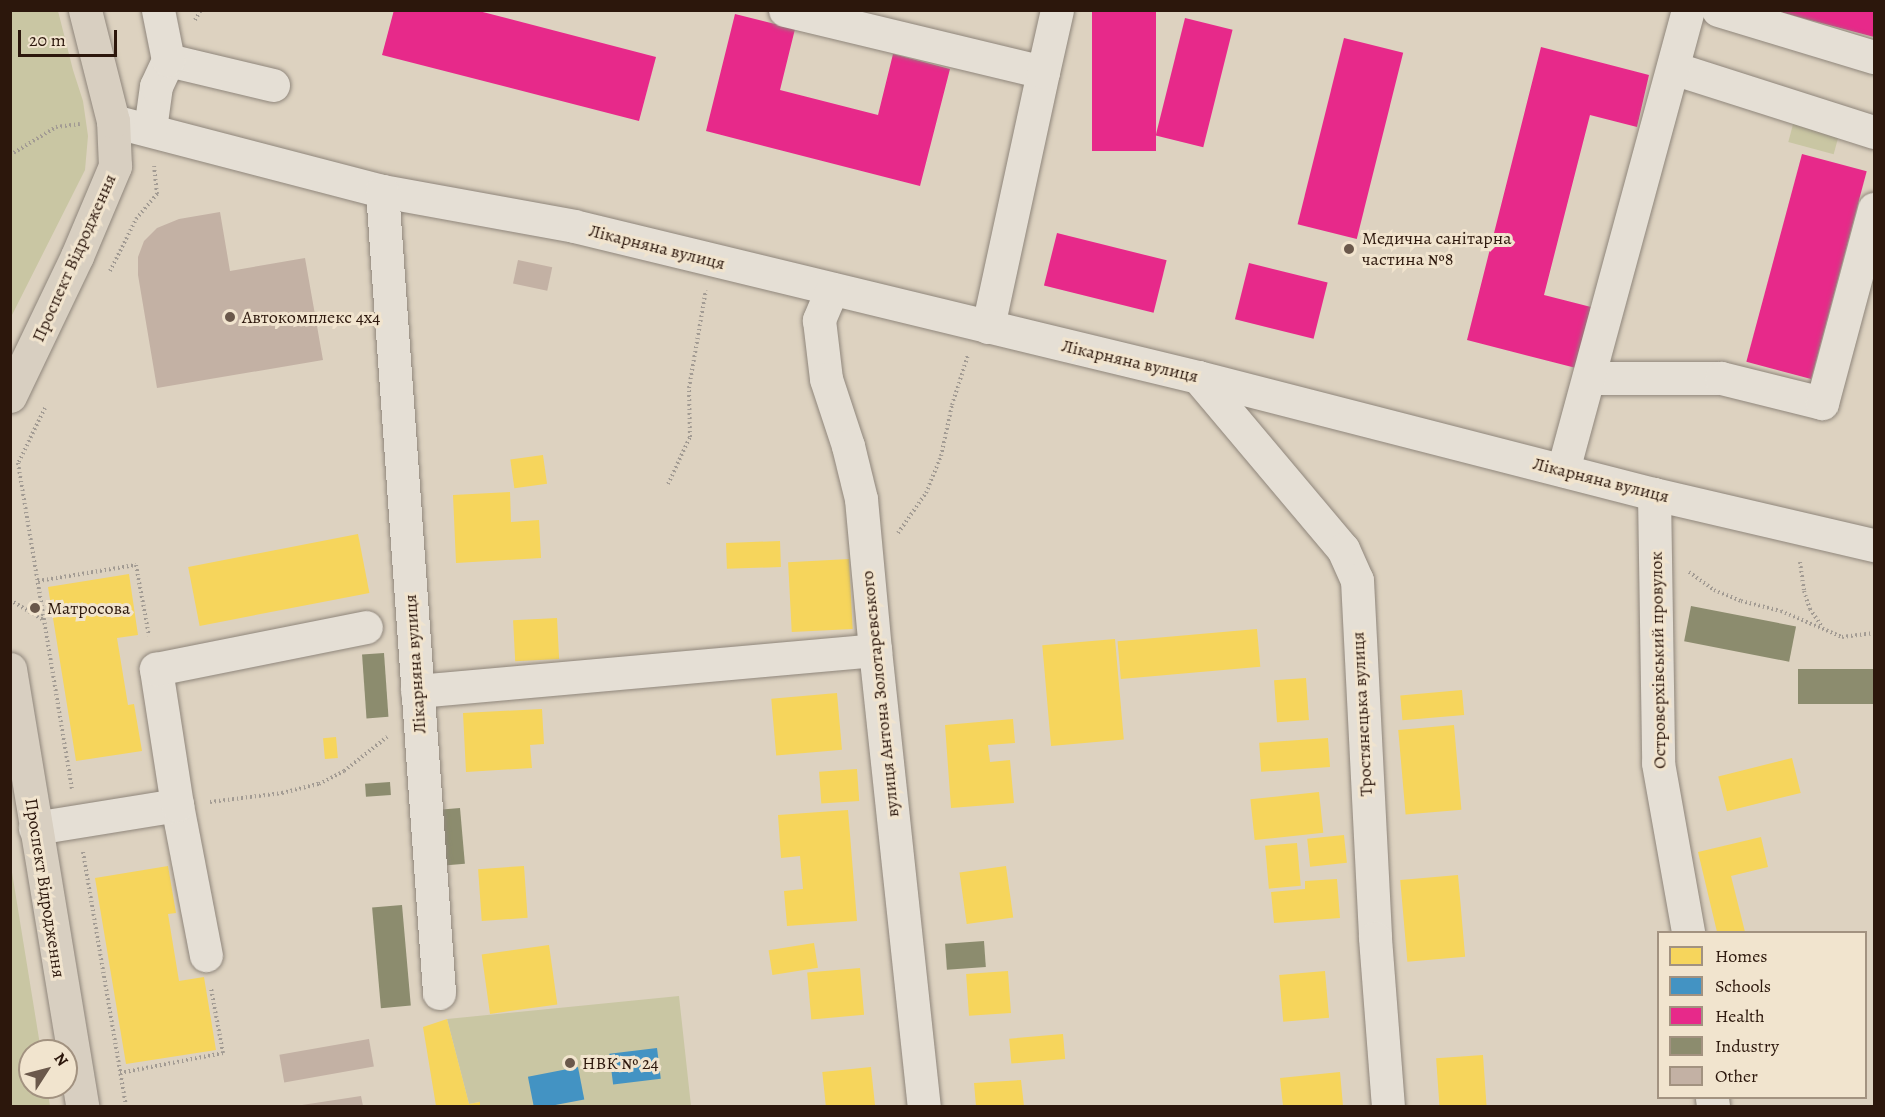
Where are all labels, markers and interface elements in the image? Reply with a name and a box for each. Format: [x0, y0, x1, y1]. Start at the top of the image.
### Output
scale bar [21, 18, 120, 56]
text: 20 m [29, 28, 66, 52]
street label: Проспект Відродження [27, 171, 121, 345]
street label: Лікарняна вулиця [587, 220, 727, 274]
place label: Медична санітарна частина №8 [1362, 228, 1511, 270]
marker: Медична санітарна частина №8 [1340, 240, 1358, 258]
place label: Автокомплекс 4x4 [242, 306, 381, 328]
marker: Автокомплекс 4x4 [223, 310, 237, 324]
street label: Лікарняна вулиця [1059, 335, 1201, 387]
street label: Лікарняна вулиця [1531, 453, 1671, 507]
street label: Островерхівський провулок [1645, 551, 1671, 769]
street label: вулиця Антона Золотаревського [856, 570, 904, 818]
street label: Лікарняна вулиця [399, 594, 431, 734]
place label: Матросова [47, 597, 130, 619]
marker: Матросова [28, 601, 42, 615]
street label: Тростянецька вулиця [1347, 631, 1377, 797]
street label: Проспект Відродження [20, 797, 70, 979]
legend [1657, 931, 1867, 1099]
text: Homes [1715, 944, 1767, 968]
text: Schools [1715, 974, 1771, 998]
text: Health [1715, 1004, 1765, 1028]
text: Industry [1715, 1034, 1779, 1058]
north arrow [18, 1039, 78, 1099]
text: N [49, 1048, 73, 1071]
place label: НВК № 24 [582, 1052, 659, 1074]
marker: НВК № 24 [563, 1056, 577, 1070]
text: Other [1715, 1064, 1758, 1088]

